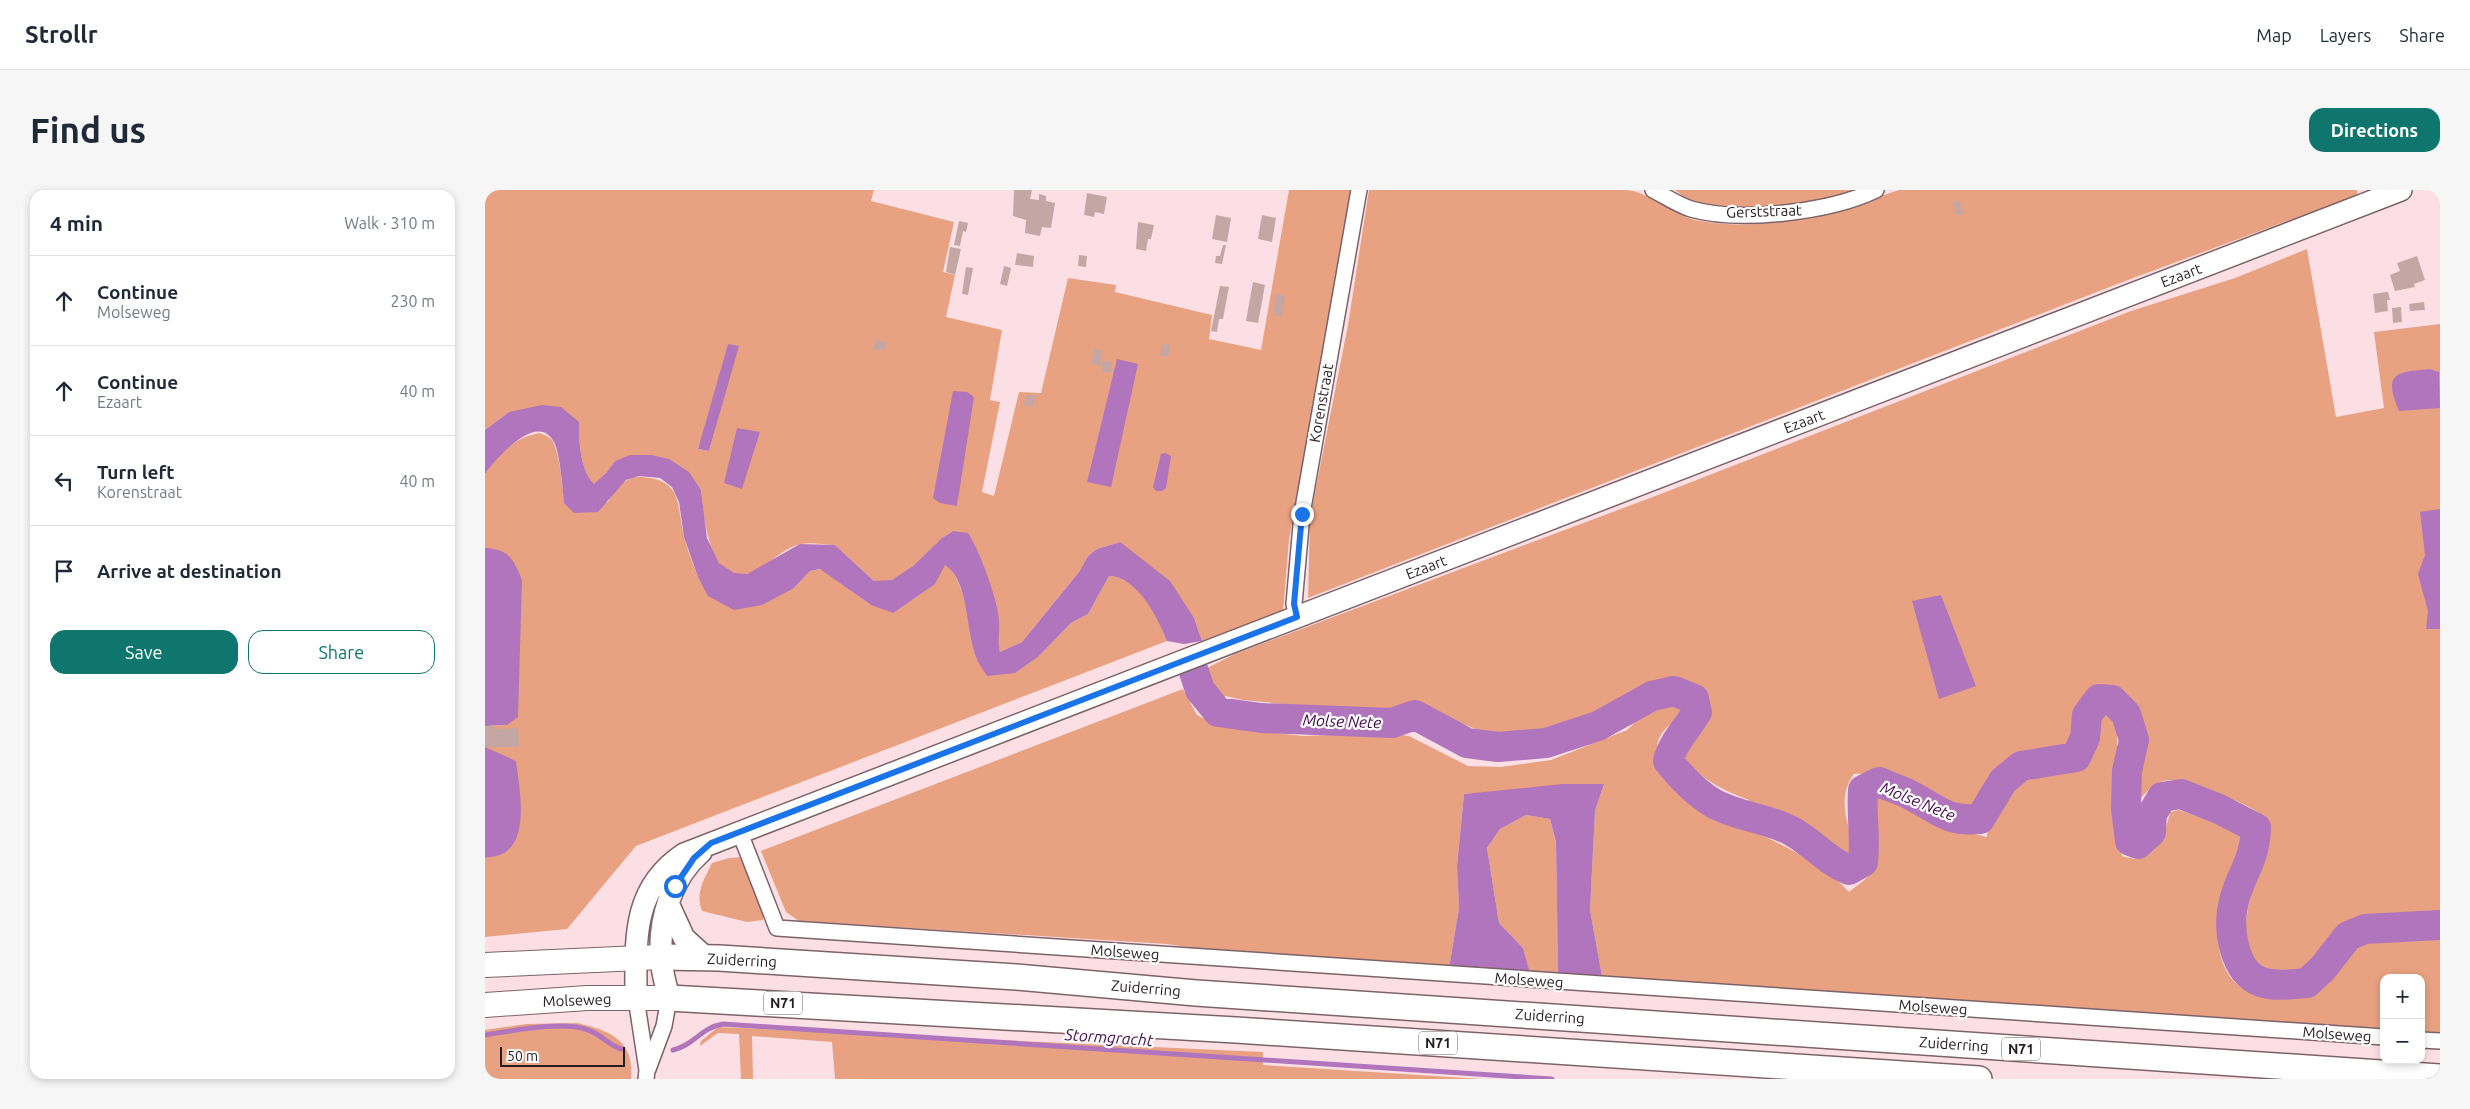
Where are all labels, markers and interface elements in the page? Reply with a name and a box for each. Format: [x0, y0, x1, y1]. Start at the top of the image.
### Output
text: Strollr [25, 21, 98, 48]
text: Map [2256, 25, 2292, 45]
text: Layers [2320, 25, 2371, 45]
text: Share [2399, 25, 2445, 45]
button: Directions [2309, 108, 2440, 152]
text: Find us [30, 110, 146, 150]
street label: Gerststraat [1726, 201, 1802, 221]
text: 4 min [50, 211, 103, 235]
text: Walk · 310 m [344, 214, 435, 232]
street label: Ezaart [2158, 259, 2204, 291]
text: Continue [97, 281, 178, 303]
icon: ahead [50, 287, 78, 315]
text: 230 m [390, 292, 435, 310]
text: Molseweg [97, 303, 171, 321]
street label: Korenstraat [1306, 362, 1336, 444]
text: Continue [97, 371, 178, 393]
icon: ahead [50, 377, 78, 405]
text: 40 m [399, 382, 435, 400]
text: Ezaart [97, 393, 142, 411]
street label: Ezaart [1781, 405, 1827, 437]
text: Turn left [97, 461, 175, 483]
icon: left [50, 467, 78, 495]
text: 40 m [399, 472, 435, 490]
text: Korenstraat [97, 483, 182, 501]
route end [1291, 503, 1314, 526]
street label: Ezaart [1403, 551, 1449, 583]
icon: arrive [50, 557, 78, 585]
text: Arrive at destination [97, 560, 282, 582]
button: Save [50, 630, 238, 674]
button: Share [248, 630, 435, 674]
water label: Molse Nete [1302, 711, 1382, 731]
water label: Molse Nete [1878, 778, 1958, 824]
route start [664, 875, 687, 898]
street label: Molseweg [1090, 941, 1160, 963]
street label: Zuiderring [707, 950, 777, 970]
street label: Molseweg [1494, 969, 1564, 991]
map controls [2380, 974, 2425, 1064]
button: + [2380, 974, 2425, 1019]
street label: Zuiderring [1110, 976, 1182, 1000]
street label: Molseweg [542, 990, 612, 1010]
road number: N71 [764, 991, 802, 1014]
street label: Molseweg [1898, 996, 1968, 1018]
street label: Zuiderring [1515, 1005, 1585, 1027]
button: − [2380, 1019, 2425, 1064]
street label: Molseweg [2302, 1023, 2372, 1045]
water label: Stormgracht [1063, 1025, 1154, 1049]
road number: N71 [1419, 1031, 1457, 1054]
street label: Zuiderring [1919, 1033, 1989, 1055]
road number: N71 [2002, 1038, 2040, 1061]
scale bar [500, 1044, 625, 1067]
text: 50 m [507, 1048, 538, 1064]

